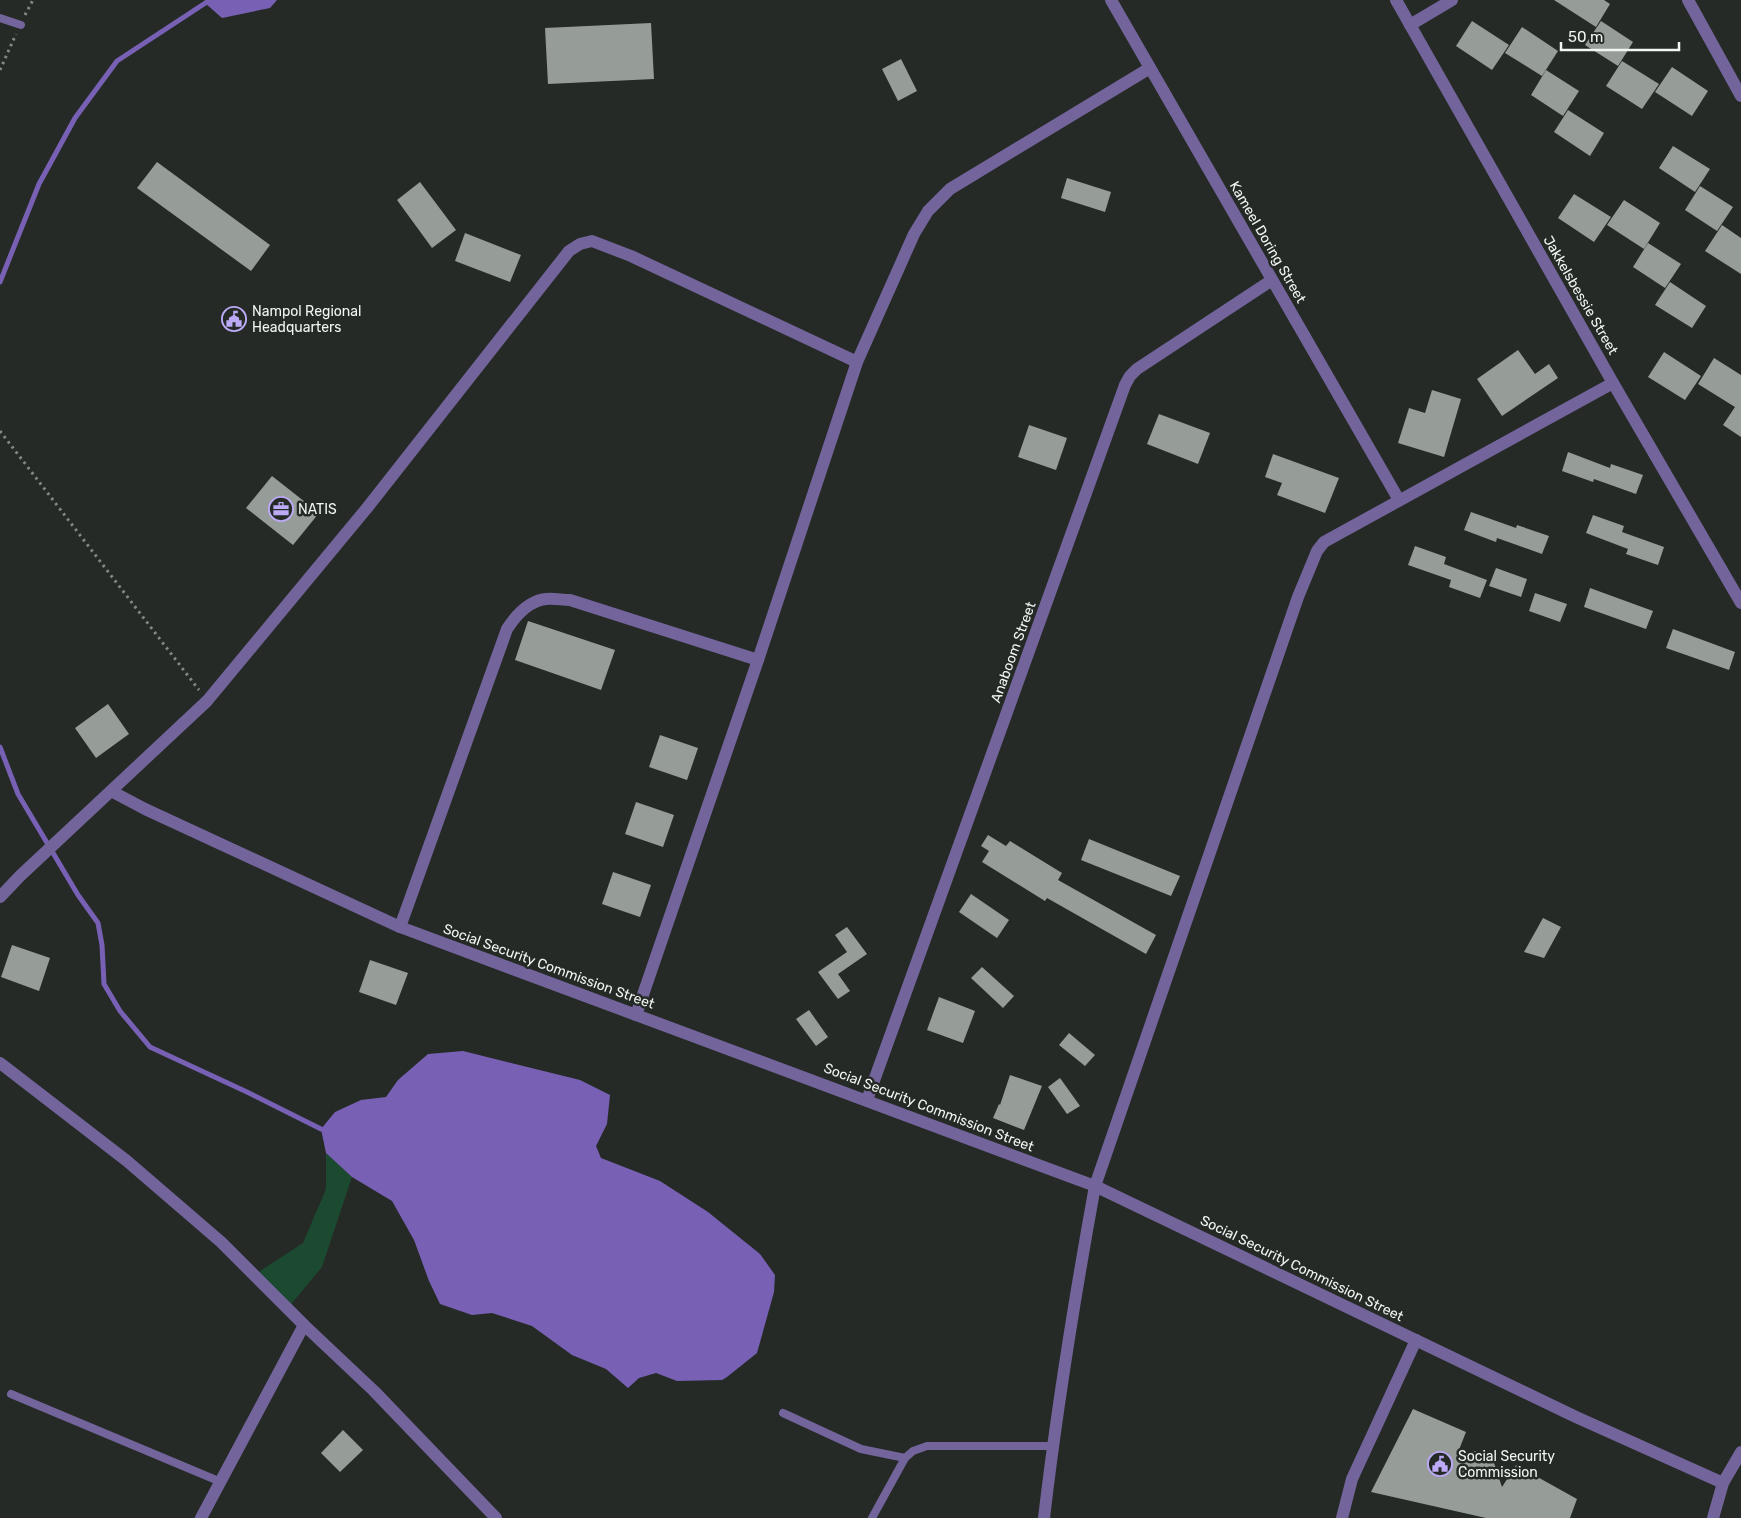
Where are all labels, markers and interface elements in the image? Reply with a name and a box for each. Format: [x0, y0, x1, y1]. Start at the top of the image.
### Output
scale bar [1561, 20, 1678, 52]
text: 50 m [1568, 28, 1603, 46]
street label: Kameel Doring Street [1226, 178, 1310, 307]
street label: Jakkelsbessie Street [1540, 233, 1622, 358]
place label: Nampol Regional Headquarters [252, 303, 361, 336]
public building icon: Nampol Regional Headquarters [221, 306, 247, 332]
office icon: NATIS [268, 496, 294, 522]
place label: NATIS [298, 501, 337, 518]
street label: Anaboom Street [987, 599, 1040, 705]
street label: Social Security Commission Street [441, 920, 657, 1013]
street label: Social Security Commission Street [821, 1059, 1037, 1156]
street label: Social Security Commission Street [1197, 1212, 1407, 1325]
place label: Social Security Commission [1458, 1448, 1555, 1481]
public building icon: Social Security Commission [1427, 1451, 1453, 1477]

